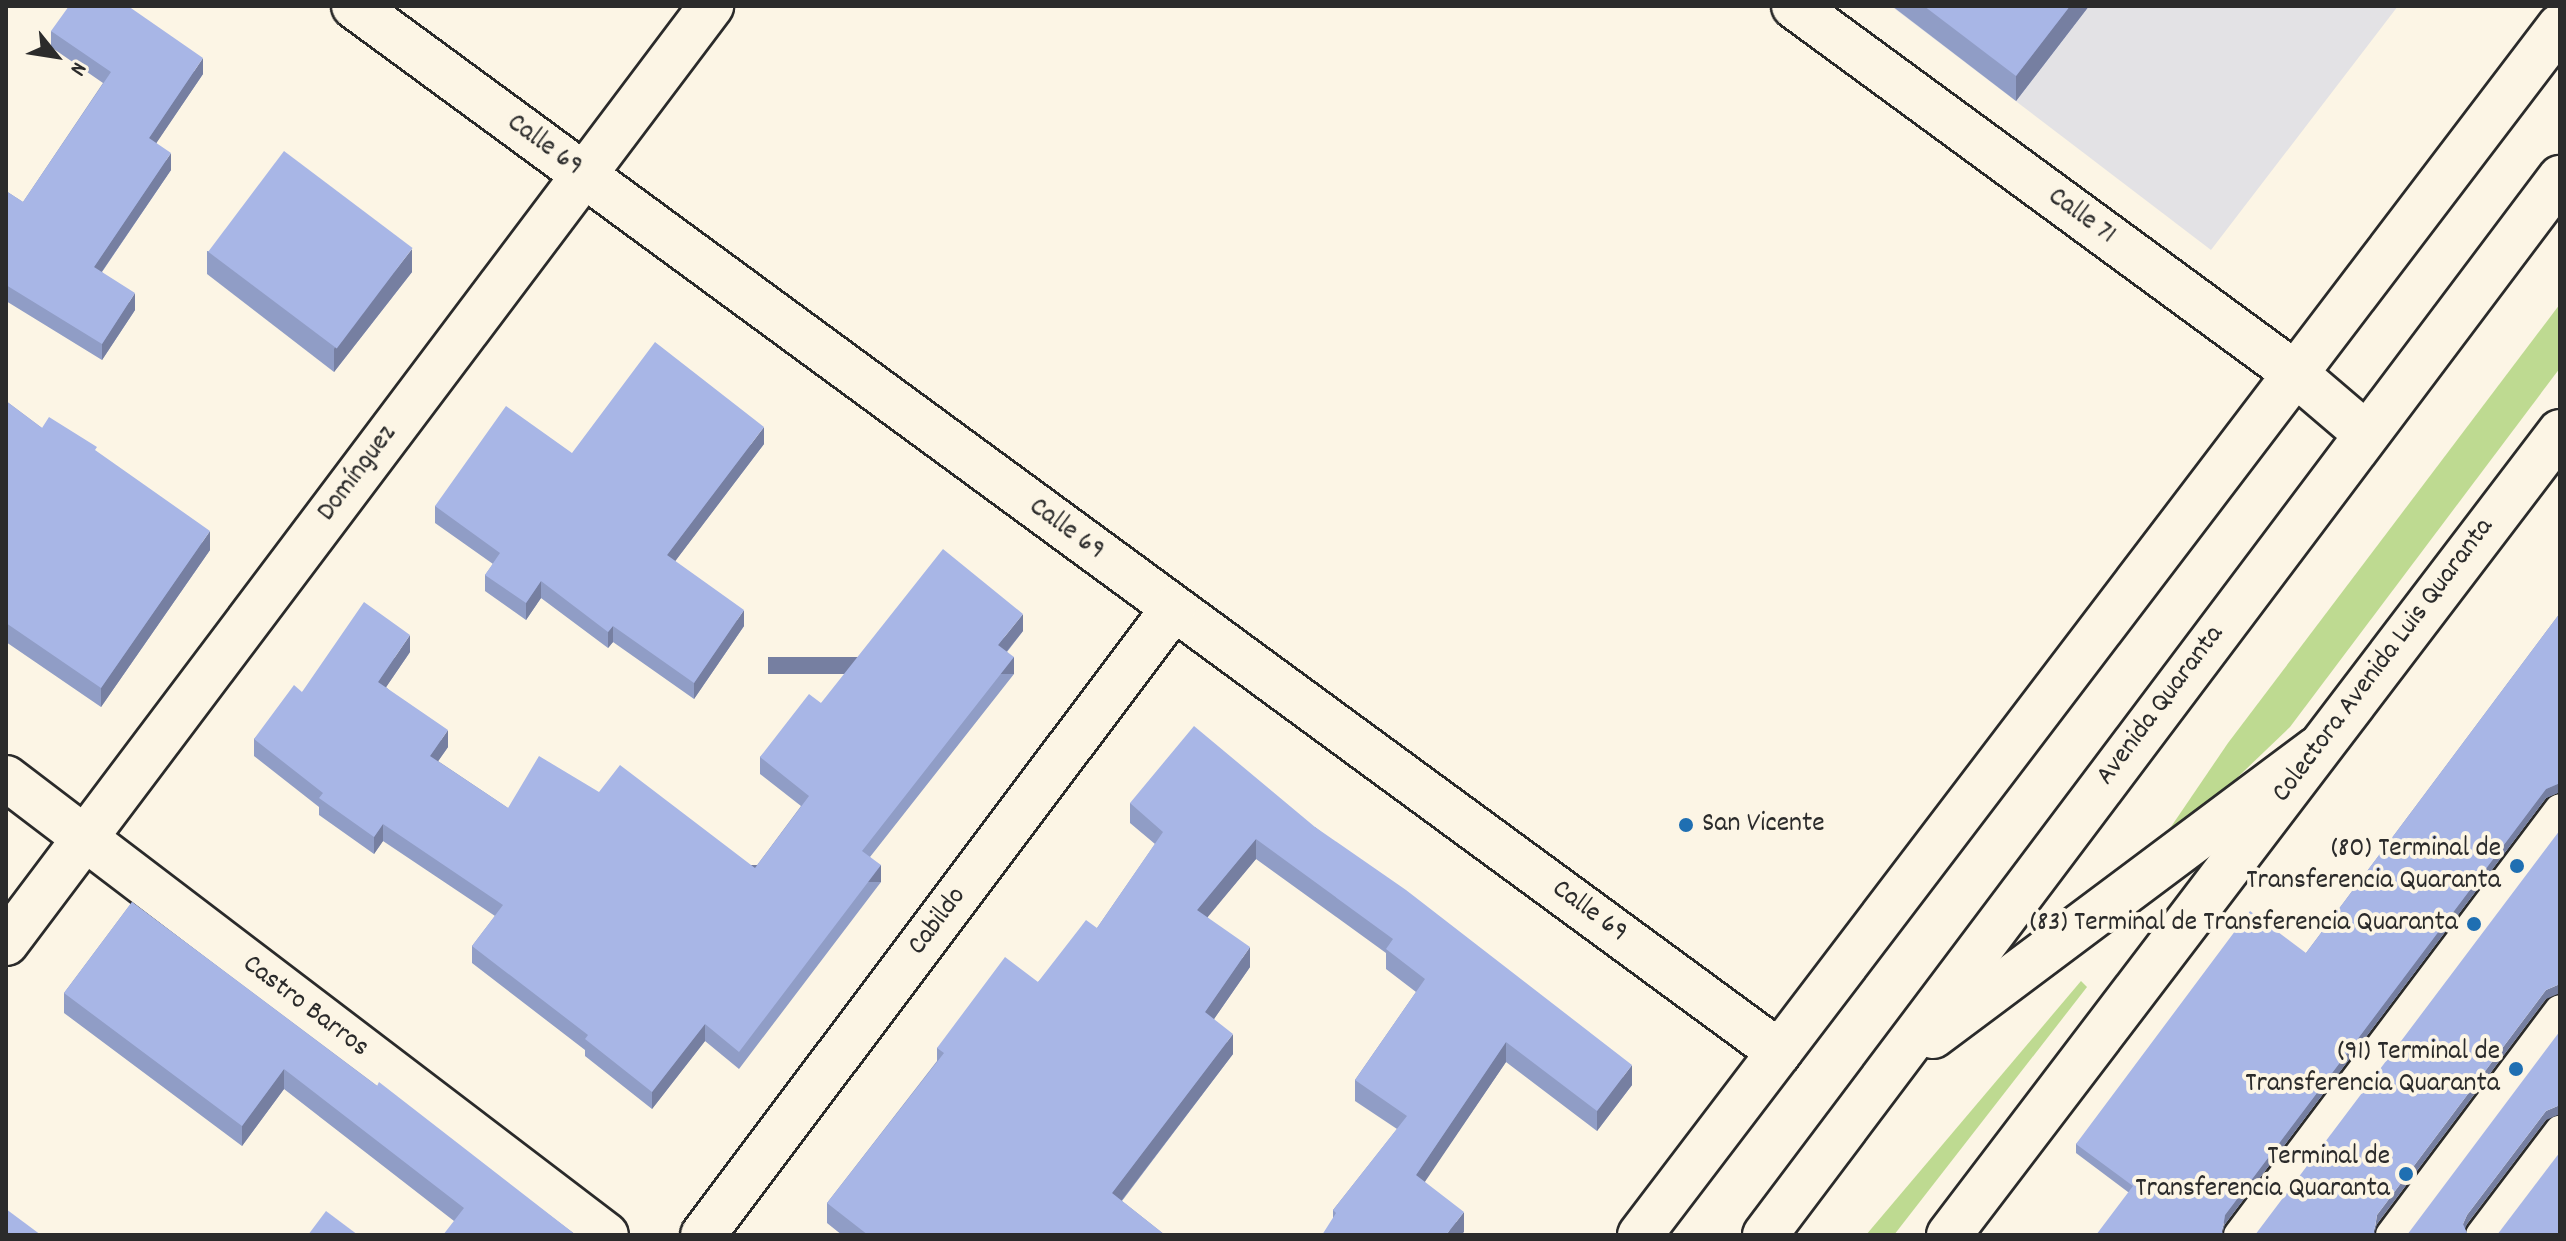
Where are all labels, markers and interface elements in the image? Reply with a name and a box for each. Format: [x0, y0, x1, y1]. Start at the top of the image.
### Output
north arrow [16, 16, 96, 96]
text: N [61, 56, 93, 81]
street label: Calle 69 [500, 107, 588, 185]
street label: Calle 71 [2040, 181, 2122, 253]
street label: Domínguez [311, 419, 405, 529]
street label: Calle 69 [1022, 491, 1110, 569]
street label: Colectora Avenida Luis Quaranta [2266, 512, 2502, 810]
street label: Avenida Quaranta [2090, 619, 2232, 793]
place label: San Vicente [1702, 808, 1825, 842]
marker: San Vicente [1677, 816, 1695, 834]
place label: (80) Terminal de Transferencia Quaranta [2246, 833, 2501, 899]
marker: (80) Terminal de Transferencia Quaranta [2508, 857, 2526, 875]
street label: Calle 69 [1545, 873, 1633, 951]
street label: Cabildo [902, 881, 974, 963]
place label: (83) Terminal de Transferencia Quaranta [2030, 907, 2458, 941]
marker: (83) Terminal de Transferencia Quaranta [2465, 915, 2483, 933]
street label: Castro Barros [235, 949, 375, 1065]
place label: (91) Terminal de Transferencia Quaranta [2245, 1036, 2500, 1102]
marker: (91) Terminal de Transferencia Quaranta [2507, 1060, 2525, 1078]
place label: Terminal de Transferencia Quaranta [2135, 1141, 2390, 1207]
marker: Terminal de Transferencia Quaranta [2397, 1165, 2415, 1183]

